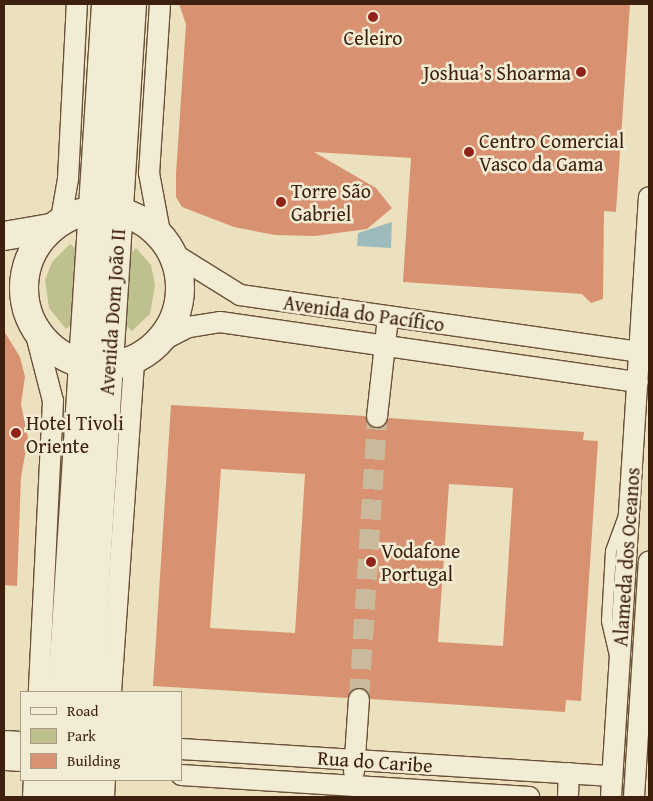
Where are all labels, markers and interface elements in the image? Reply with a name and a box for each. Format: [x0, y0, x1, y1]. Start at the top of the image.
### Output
marker: Celeiro [367, 11, 379, 23]
place label: Celeiro [343, 25, 403, 49]
place label: Joshua’s Shoarma [423, 60, 571, 84]
marker: Joshua’s Shoarma [575, 66, 587, 78]
place label: Centro Comercial Vasco da Gama [479, 128, 624, 175]
marker: Centro Comercial Vasco da Gama [463, 146, 475, 158]
place label: Torre São Gabriel [291, 178, 371, 225]
marker: Torre São Gabriel [275, 196, 287, 208]
street label: Avenida Dom João II [94, 228, 130, 396]
street label: Avenida do Pacífico [282, 290, 446, 336]
place label: Hotel Tivoli Oriente [26, 410, 124, 457]
marker: Hotel Tivoli Oriente [10, 427, 22, 439]
street label: Alameda dos Oceanos [608, 466, 644, 648]
place label: Vodafone Portugal [381, 538, 460, 585]
marker: Vodafone Portugal [365, 556, 377, 568]
legend [20, 691, 182, 781]
text: Road [67, 700, 98, 721]
text: Park [67, 725, 96, 746]
street label: Rua do Caribe [317, 745, 433, 777]
text: Building [67, 750, 120, 771]

